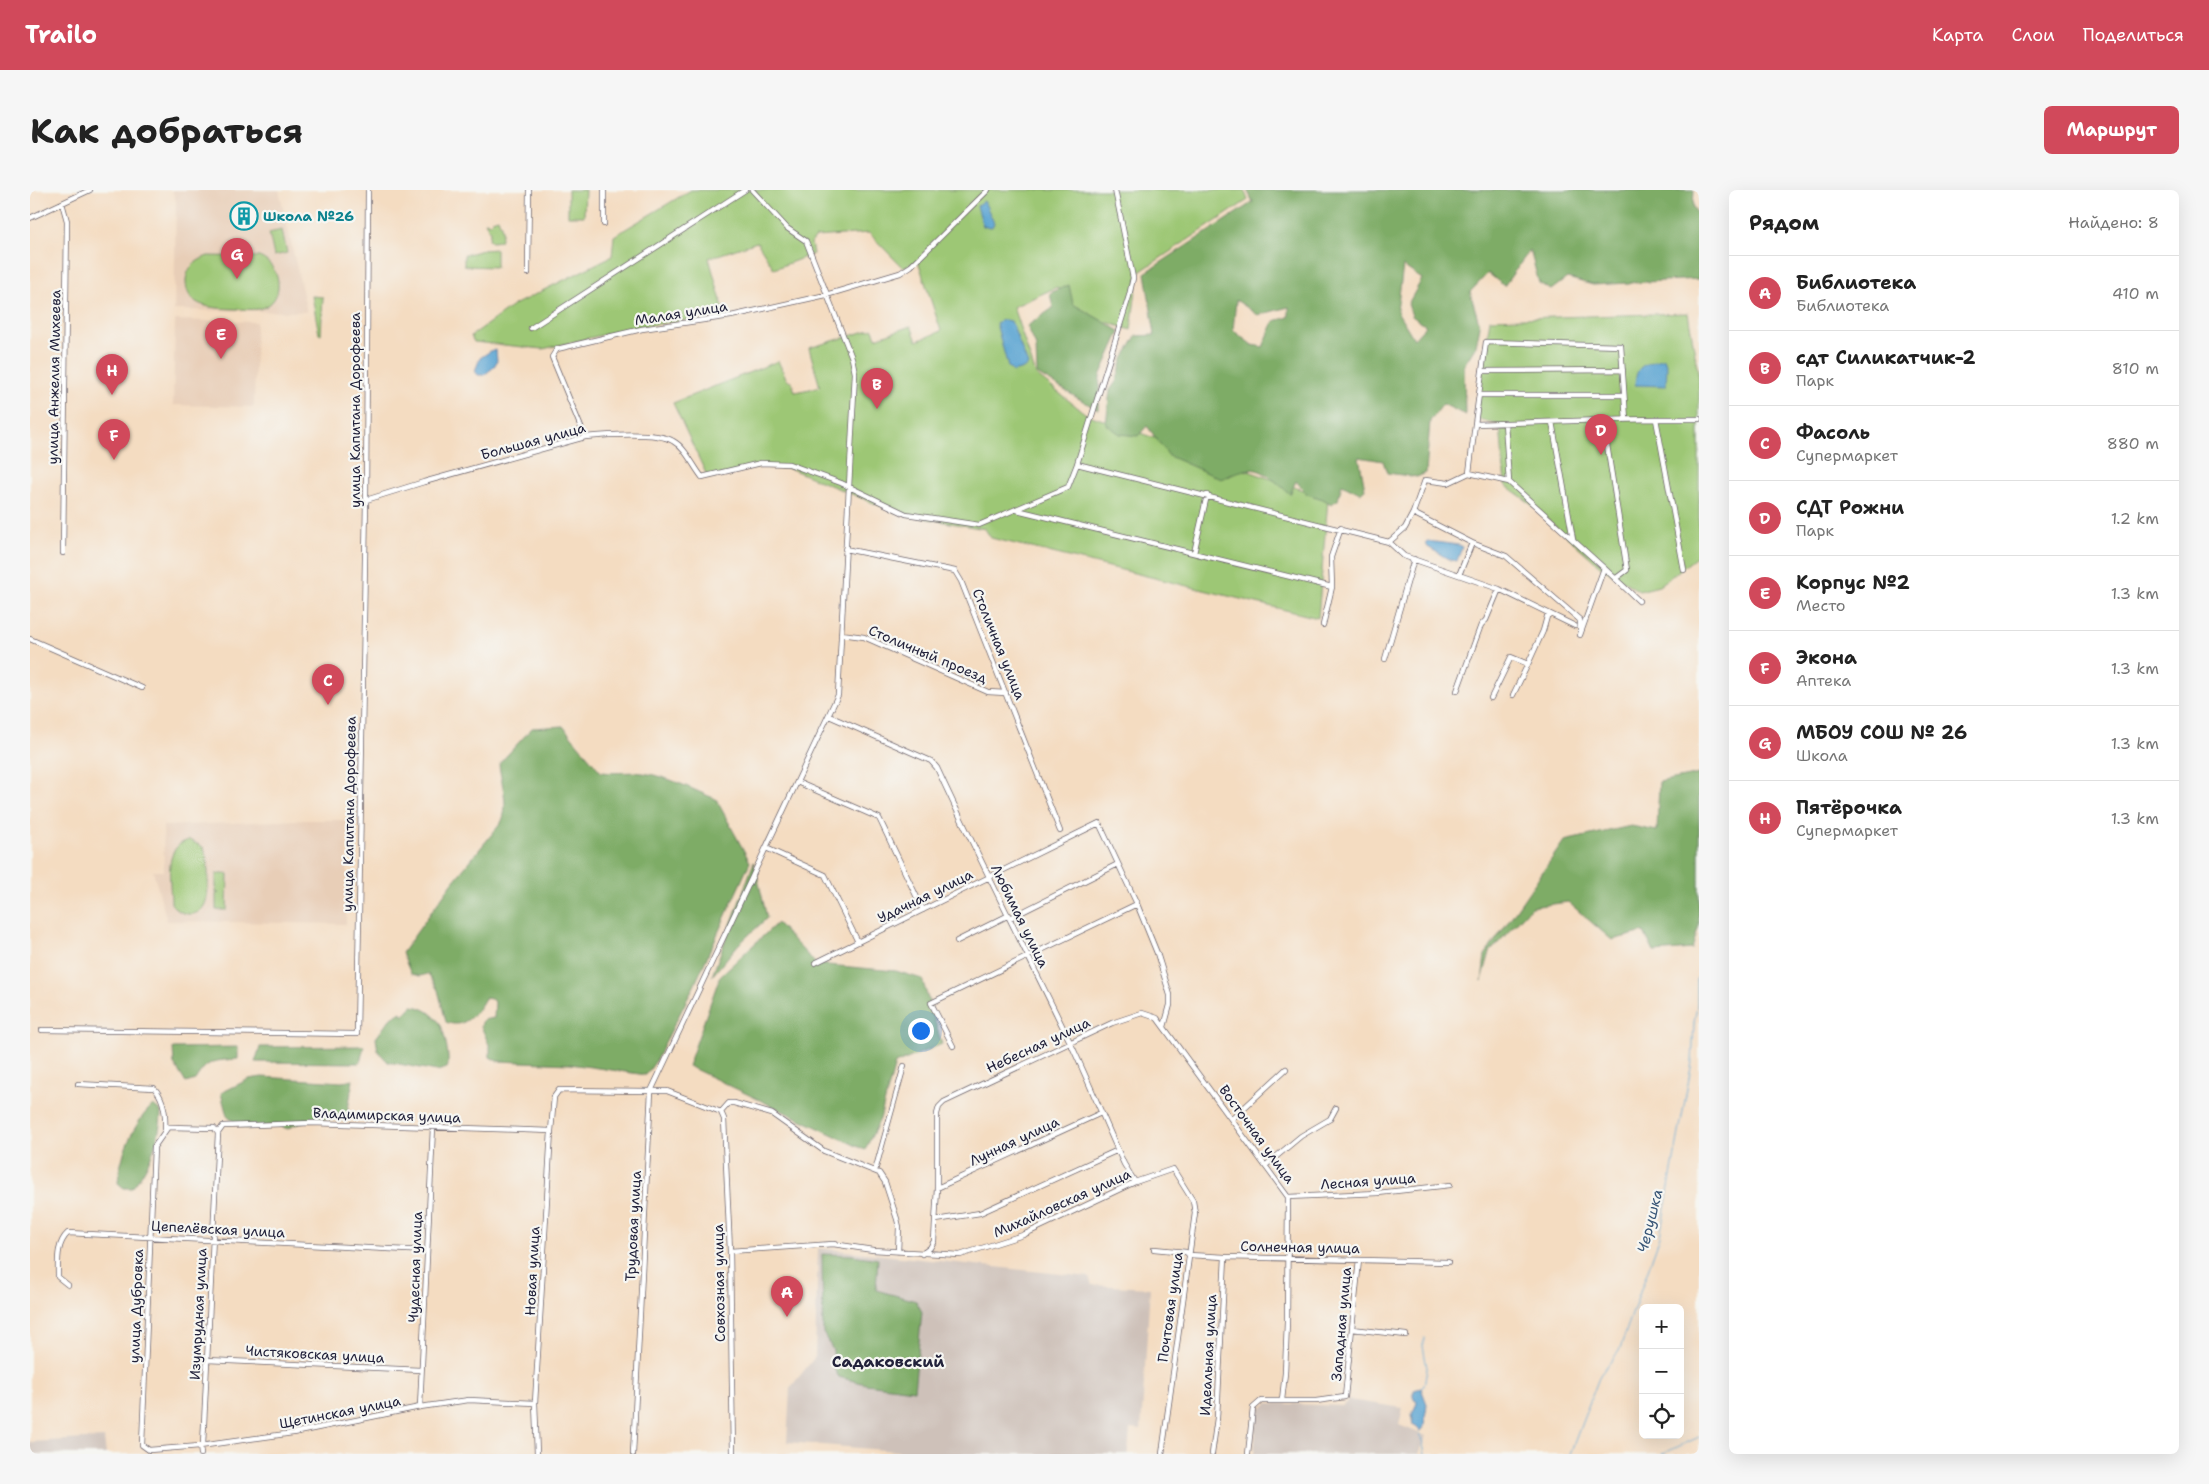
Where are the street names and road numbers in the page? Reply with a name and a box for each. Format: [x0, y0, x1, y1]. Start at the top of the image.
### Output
street label: улица Анжелия Михеева [43, 289, 65, 465]
street label: Малая улица [633, 297, 729, 329]
street label: улица Капитана Дорофеева [346, 312, 364, 508]
street label: Большая улица [479, 418, 588, 464]
street label: Столичная улица [968, 586, 1030, 703]
street label: Столичный проезд [866, 621, 990, 687]
street label: улица Капитана Дорофеева [338, 716, 360, 912]
street label: Любимая улица [987, 861, 1053, 971]
street label: Удачная улица [874, 865, 976, 927]
street label: Небесная улица [983, 1013, 1093, 1077]
street label: Восточная улица [1215, 1081, 1299, 1187]
street label: Владимирская улица [313, 1103, 462, 1127]
street label: Лунная улица [966, 1112, 1062, 1170]
street label: Михайловская улица [990, 1164, 1134, 1241]
street label: Лесная улица [1320, 1169, 1416, 1193]
street label: Трудовая улица [621, 1170, 645, 1282]
street label: Чудесная улица [404, 1211, 426, 1323]
street label: Цепелёвская улица [151, 1217, 286, 1242]
street label: Совхозная улица [709, 1223, 729, 1342]
street label: Новая улица [521, 1226, 543, 1316]
street label: Солнечная улица [1240, 1237, 1360, 1257]
street label: Изумрудная улица [186, 1247, 210, 1380]
street label: улица Дубровка [125, 1248, 147, 1363]
street label: Почтовая улица [1153, 1250, 1187, 1363]
street label: Западная улица [1327, 1266, 1355, 1382]
street label: Идеальная улица [1196, 1294, 1220, 1416]
street label: Чистяковская улица [245, 1341, 385, 1367]
street label: Щетинская улица [278, 1391, 402, 1433]

